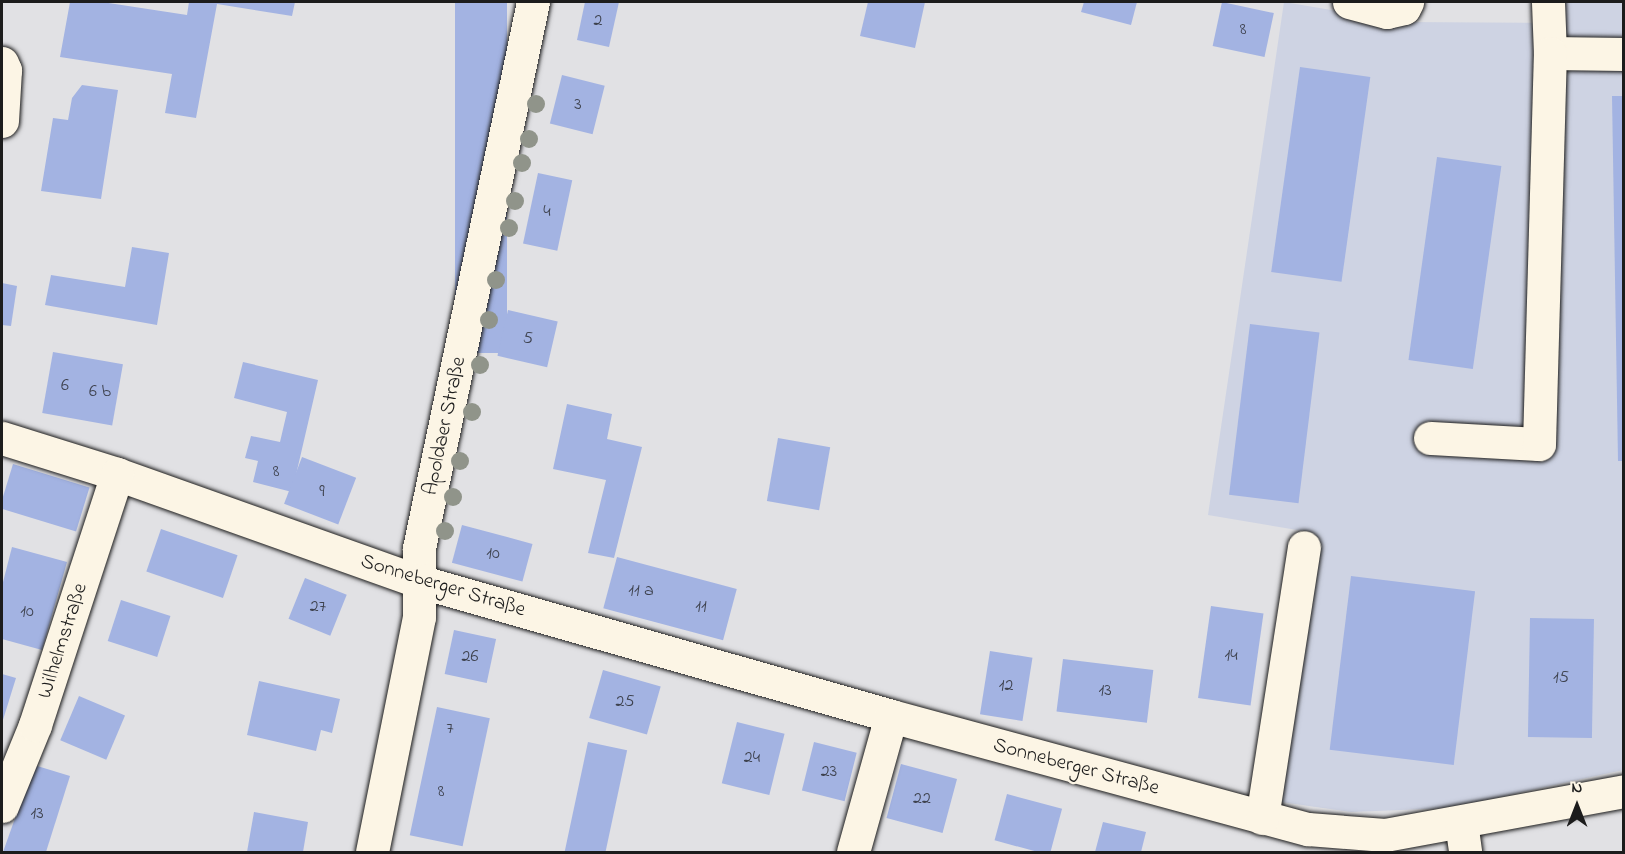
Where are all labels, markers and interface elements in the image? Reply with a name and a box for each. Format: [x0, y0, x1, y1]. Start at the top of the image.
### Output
house number: 2 [594, 10, 602, 32]
house number: 8 [1240, 19, 1246, 41]
house number: 3 [574, 94, 582, 116]
house number: 4 [543, 201, 551, 223]
house number: 5 [523, 328, 533, 350]
street label: Apoldaer Straße [418, 354, 472, 498]
house number: 6 [61, 375, 69, 397]
house number: 6 b [89, 381, 111, 403]
house number: 8 [273, 461, 279, 483]
house number: 9 [319, 481, 325, 503]
house number: 10 [486, 543, 500, 565]
street label: Sonneberger Straße [358, 549, 528, 623]
street label: Wilhelmstraße [33, 580, 93, 702]
house number: 11 a [628, 580, 654, 602]
house number: 27 [310, 596, 326, 618]
house number: 11 [695, 596, 707, 618]
house number: 10 [20, 601, 34, 623]
house number: 14 [1224, 645, 1238, 667]
house number: 26 [462, 646, 478, 668]
house number: 15 [1553, 667, 1569, 689]
house number: 12 [999, 675, 1013, 697]
house number: 13 [1098, 680, 1112, 702]
house number: 25 [615, 691, 635, 713]
house number: 7 [446, 718, 454, 740]
street label: Sonneberger Straße [990, 733, 1162, 801]
house number: 24 [744, 747, 760, 769]
house number: 23 [821, 761, 837, 783]
north arrow [1547, 776, 1607, 836]
text: N [1572, 776, 1582, 800]
house number: 8 [438, 781, 444, 803]
house number: 22 [913, 788, 931, 810]
house number: 13 [30, 803, 44, 825]

